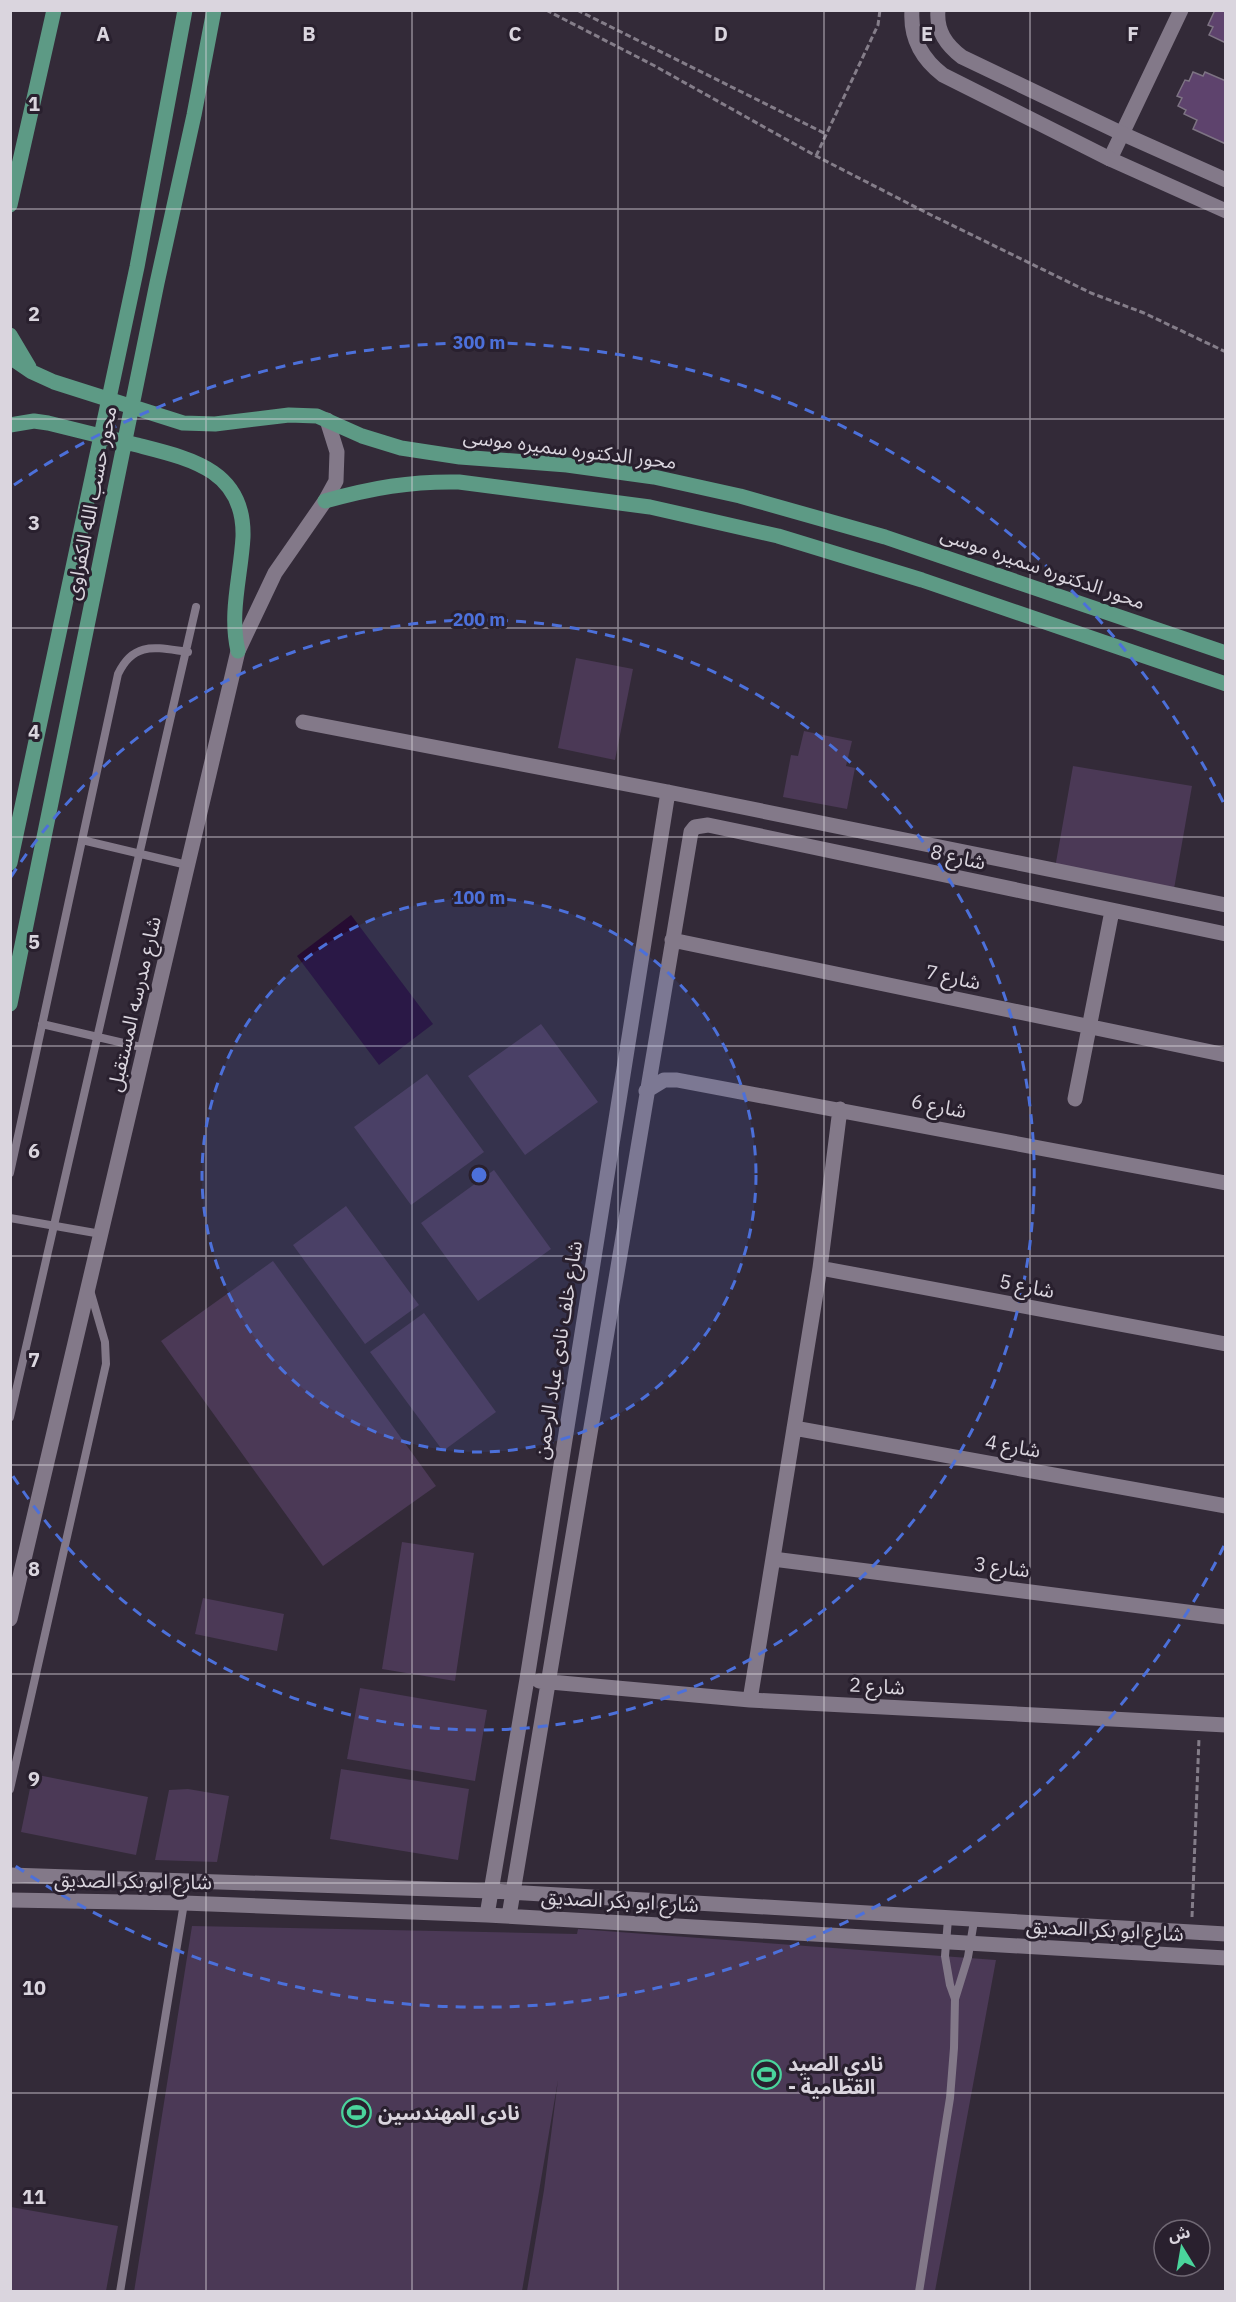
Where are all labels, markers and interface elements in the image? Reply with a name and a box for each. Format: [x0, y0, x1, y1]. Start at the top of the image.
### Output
text: A [96, 20, 110, 47]
text: B [302, 20, 316, 47]
text: C [508, 20, 522, 47]
text: D [714, 20, 728, 47]
text: E [921, 20, 933, 47]
text: F [1127, 20, 1139, 47]
text: 1 [28, 90, 40, 117]
text: 2 [28, 300, 40, 327]
text: 300 m [453, 331, 505, 354]
street label: محور حسب الله الكفراوى [58, 404, 123, 602]
street label: محور الدكتوره سميره موسى [462, 422, 678, 475]
text: 3 [28, 509, 40, 536]
street label: محور الدكتوره سميره موسى [937, 520, 1149, 615]
text: 200 m [453, 608, 505, 631]
text: 4 [28, 718, 40, 745]
street label: شارع 8 [928, 838, 988, 877]
text: 100 m [453, 886, 505, 909]
street label: شارع مدرسه المستقبل [100, 914, 169, 1095]
text: 5 [28, 928, 40, 955]
street label: شارع 7 [923, 958, 983, 997]
street label: شارع 6 [909, 1087, 969, 1126]
text: 6 [28, 1137, 40, 1164]
centre of rings [469, 1165, 489, 1185]
street label: شارع خلف نادى عباد الرحمن [527, 1239, 590, 1461]
street label: شارع 5 [997, 1267, 1057, 1306]
text: 7 [28, 1346, 40, 1373]
street label: شارع 4 [983, 1427, 1043, 1466]
street label: شارع 3 [973, 1550, 1031, 1585]
text: 8 [28, 1555, 40, 1582]
street label: شارع 2 [848, 1671, 906, 1702]
text: 9 [28, 1765, 40, 1792]
street label: شارع ابو بكر الصديق [54, 1866, 212, 1897]
street label: شارع ابو بكر الصديق [540, 1883, 700, 1920]
street label: شارع ابو بكر الصديق [1025, 1912, 1185, 1949]
text: 10 [22, 1974, 46, 2001]
place label: نادي الصيد - القطامية [788, 2050, 883, 2100]
sports icon: نادي الصيد - القطامية [751, 2059, 783, 2091]
sports icon: نادى المهندسين [341, 2097, 373, 2129]
place label: نادى المهندسين [378, 2099, 520, 2126]
text: 11 [22, 2183, 46, 2210]
north arrow [1152, 2218, 1212, 2278]
text: ش [1166, 2221, 1192, 2245]

